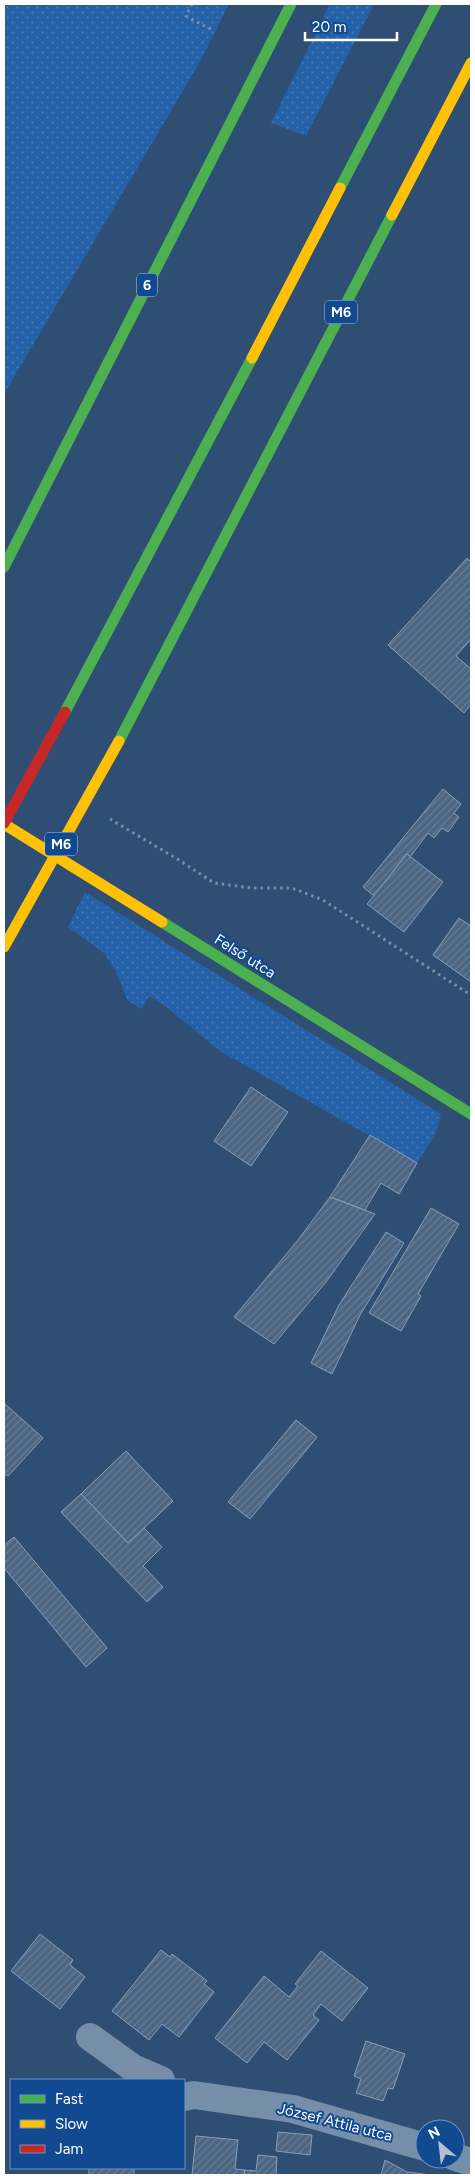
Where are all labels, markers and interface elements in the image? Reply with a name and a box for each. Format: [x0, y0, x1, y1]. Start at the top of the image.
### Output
scale bar [305, 10, 398, 42]
text: 20 m [312, 18, 346, 36]
road number: 6 [137, 274, 157, 296]
road number: M6 [325, 300, 357, 324]
road number: M6 [45, 832, 77, 856]
street label: Felső utca [211, 930, 279, 982]
legend [10, 2079, 185, 2169]
text: Fast [55, 2090, 84, 2108]
street label: József Attila utca [276, 2099, 394, 2145]
text: Slow [55, 2115, 88, 2133]
north arrow [415, 2119, 465, 2169]
text: N [425, 2123, 443, 2143]
text: Jam [55, 2140, 83, 2158]

